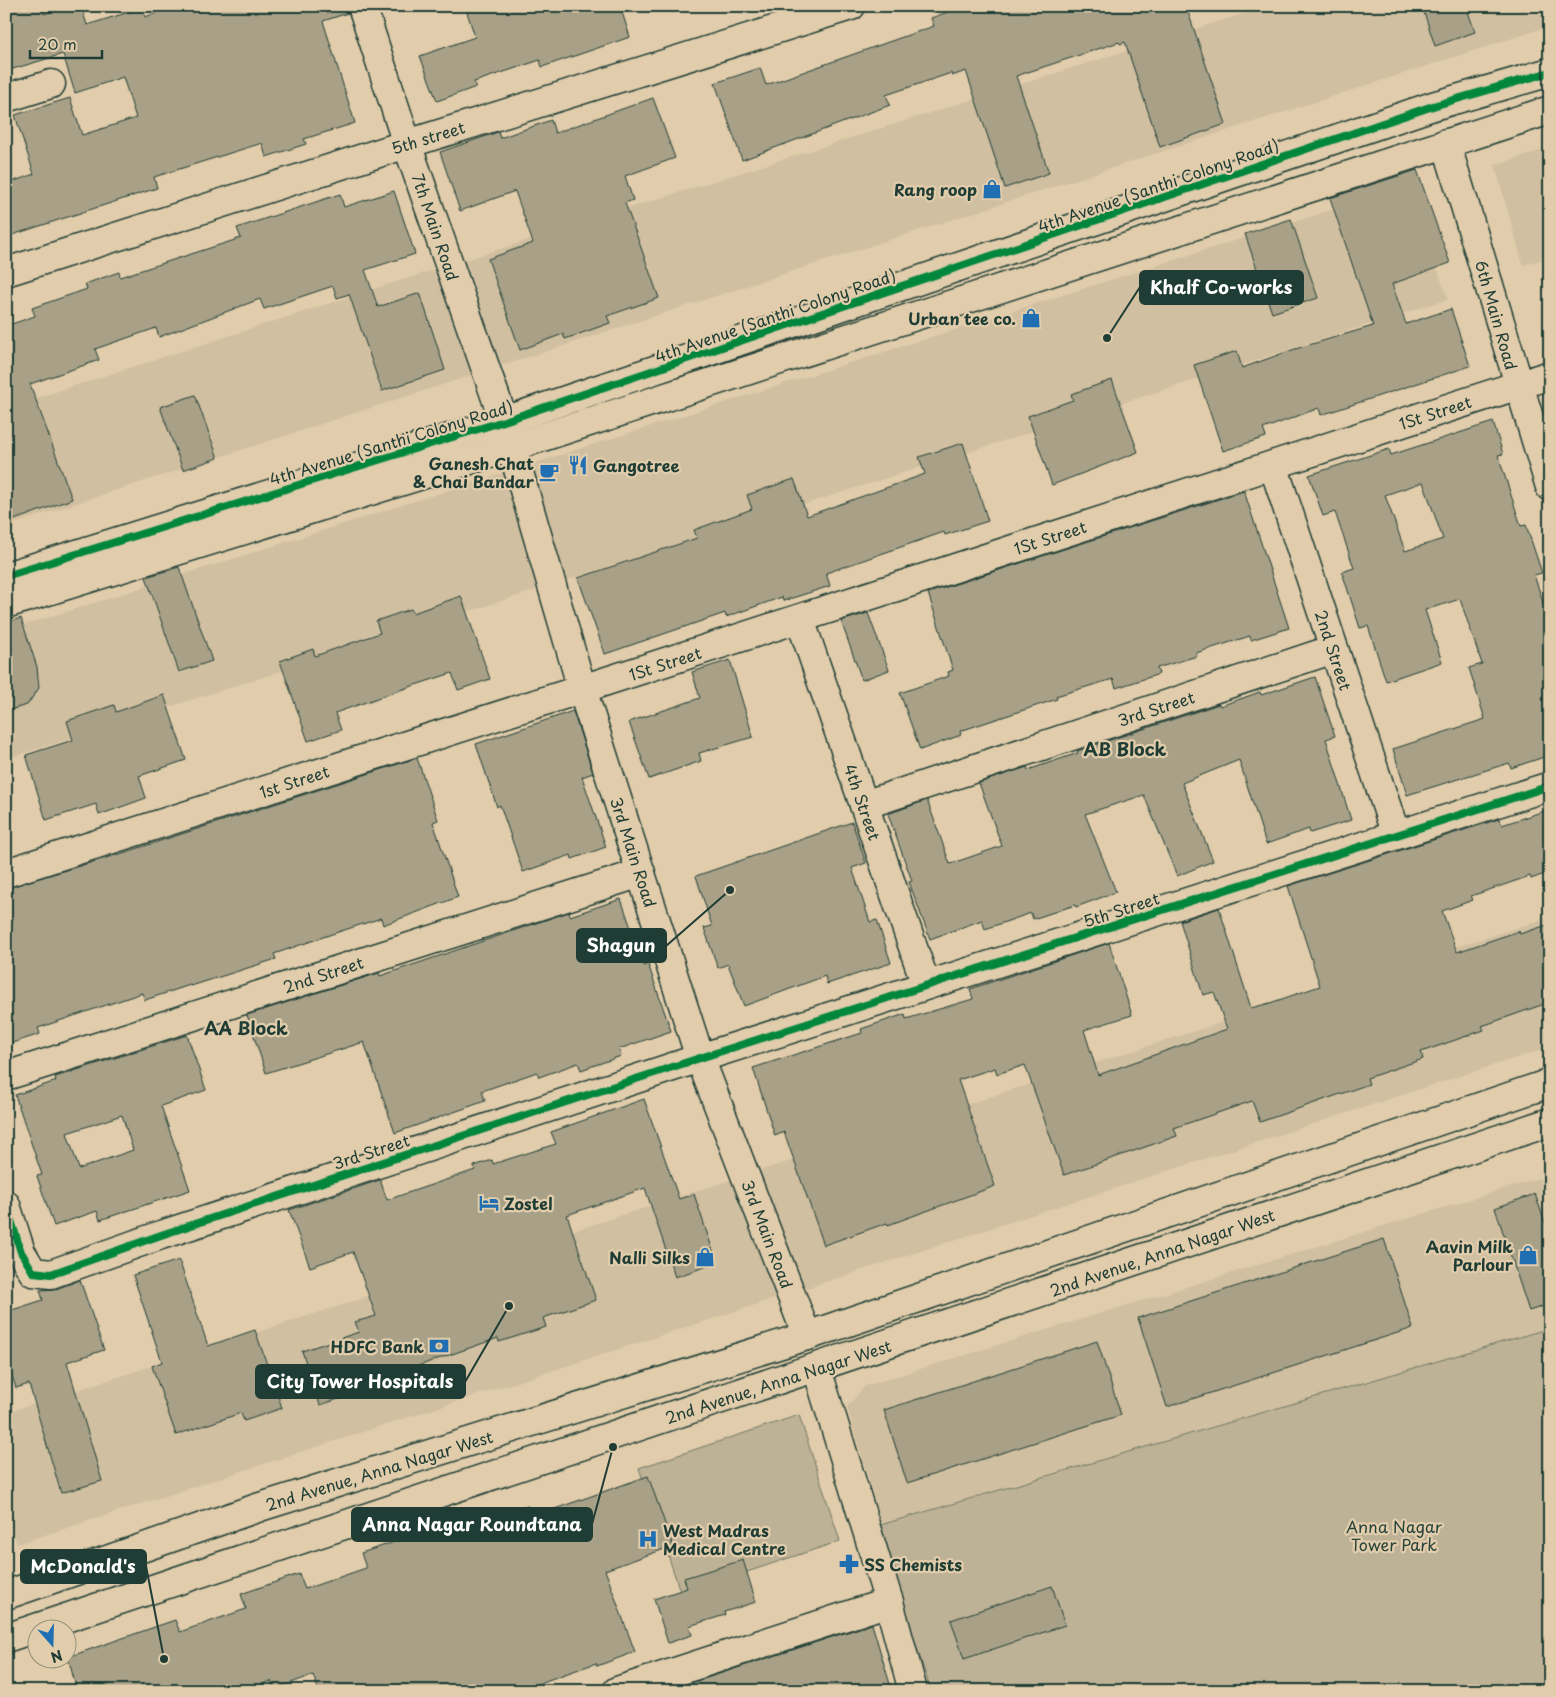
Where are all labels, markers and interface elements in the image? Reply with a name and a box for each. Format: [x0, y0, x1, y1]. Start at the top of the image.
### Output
scale bar [30, 28, 102, 60]
text: 20 m [38, 32, 77, 55]
street label: 5th street [388, 114, 468, 160]
street label: 4th Avenue (Santhi Colony Road) [1034, 132, 1282, 238]
street label: 7th Main Road [406, 170, 466, 284]
place label: Rang roop [894, 177, 977, 201]
shop icon: Rang roop [981, 178, 1003, 200]
street label: 6th Main Road [1470, 257, 1524, 373]
street label: 4th Avenue (Santhi Colony Road) [651, 262, 899, 368]
callout: Khalf Co-works [1140, 271, 1303, 304]
text: Khalf Co-works [1150, 273, 1293, 300]
place label: Urban tee co. [908, 306, 1016, 330]
shop icon: Urban tee co. [1020, 307, 1042, 329]
street label: 1St Street [1396, 389, 1475, 435]
street label: 4th Avenue (Santhi Colony Road) [266, 393, 516, 491]
place label: Ganesh Chat & Chai Bandar [413, 451, 535, 493]
place label: Gangotree [593, 453, 679, 477]
restaurant icon: Gangotree [567, 454, 589, 476]
cafe icon: Ganesh Chat & Chai Bandar [538, 461, 560, 483]
street label: 1St Street [1011, 514, 1090, 560]
street label: 2nd Street [1310, 607, 1358, 694]
street label: 1St Street [626, 640, 705, 686]
street label: 3rd Street [1114, 684, 1198, 732]
district label: AB Block [1084, 735, 1167, 762]
street label: 1st Street [256, 758, 332, 804]
street label: 4th Street [839, 761, 887, 844]
street label: 3rd Main Road [605, 794, 663, 910]
street label: 5th Street [1080, 885, 1163, 933]
callout: Shagun [577, 929, 666, 962]
text: Shagun [587, 931, 655, 958]
street label: 2nd Street [280, 950, 367, 998]
district label: AA Block [204, 1014, 288, 1041]
street label: 3rd Street [329, 1127, 413, 1175]
street label: 3rd Main Road [736, 1176, 800, 1292]
place label: Zostel [504, 1191, 552, 1215]
hotel icon: Zostel [478, 1192, 500, 1214]
street label: 2nd Avenue, Anna Nagar West [1046, 1202, 1278, 1302]
place label: Aavin Milk Parlour [1426, 1234, 1514, 1276]
shop icon: Aavin Milk Parlour [1517, 1244, 1539, 1266]
place label: Nalli Silks [609, 1245, 690, 1269]
shop icon: Nalli Silks [694, 1246, 716, 1268]
street label: 2nd Avenue, Anna Nagar West [662, 1333, 894, 1429]
place label: HDFC Bank [331, 1334, 424, 1358]
bank icon: HDFC Bank [428, 1335, 450, 1357]
callout: City Tower Hospitals [256, 1365, 465, 1398]
text: City Tower Hospitals [267, 1367, 454, 1394]
street label: 2nd Avenue, Anna Nagar West [262, 1424, 496, 1516]
callout: Anna Nagar Roundtana [352, 1508, 592, 1541]
text: Anna Nagar Roundtana [361, 1510, 582, 1537]
park label: Anna Nagar Tower Park [1346, 1514, 1443, 1556]
place label: West Madras Medical Centre [663, 1518, 786, 1560]
hospital icon: West Madras Medical Centre [637, 1528, 659, 1550]
callout: McDonald's [21, 1550, 146, 1583]
text: McDonald's [30, 1552, 136, 1579]
place label: SS Chemists [864, 1552, 962, 1576]
pharmacy icon: SS Chemists [838, 1553, 860, 1575]
north arrow [28, 1620, 78, 1670]
text: N [48, 1645, 65, 1668]

